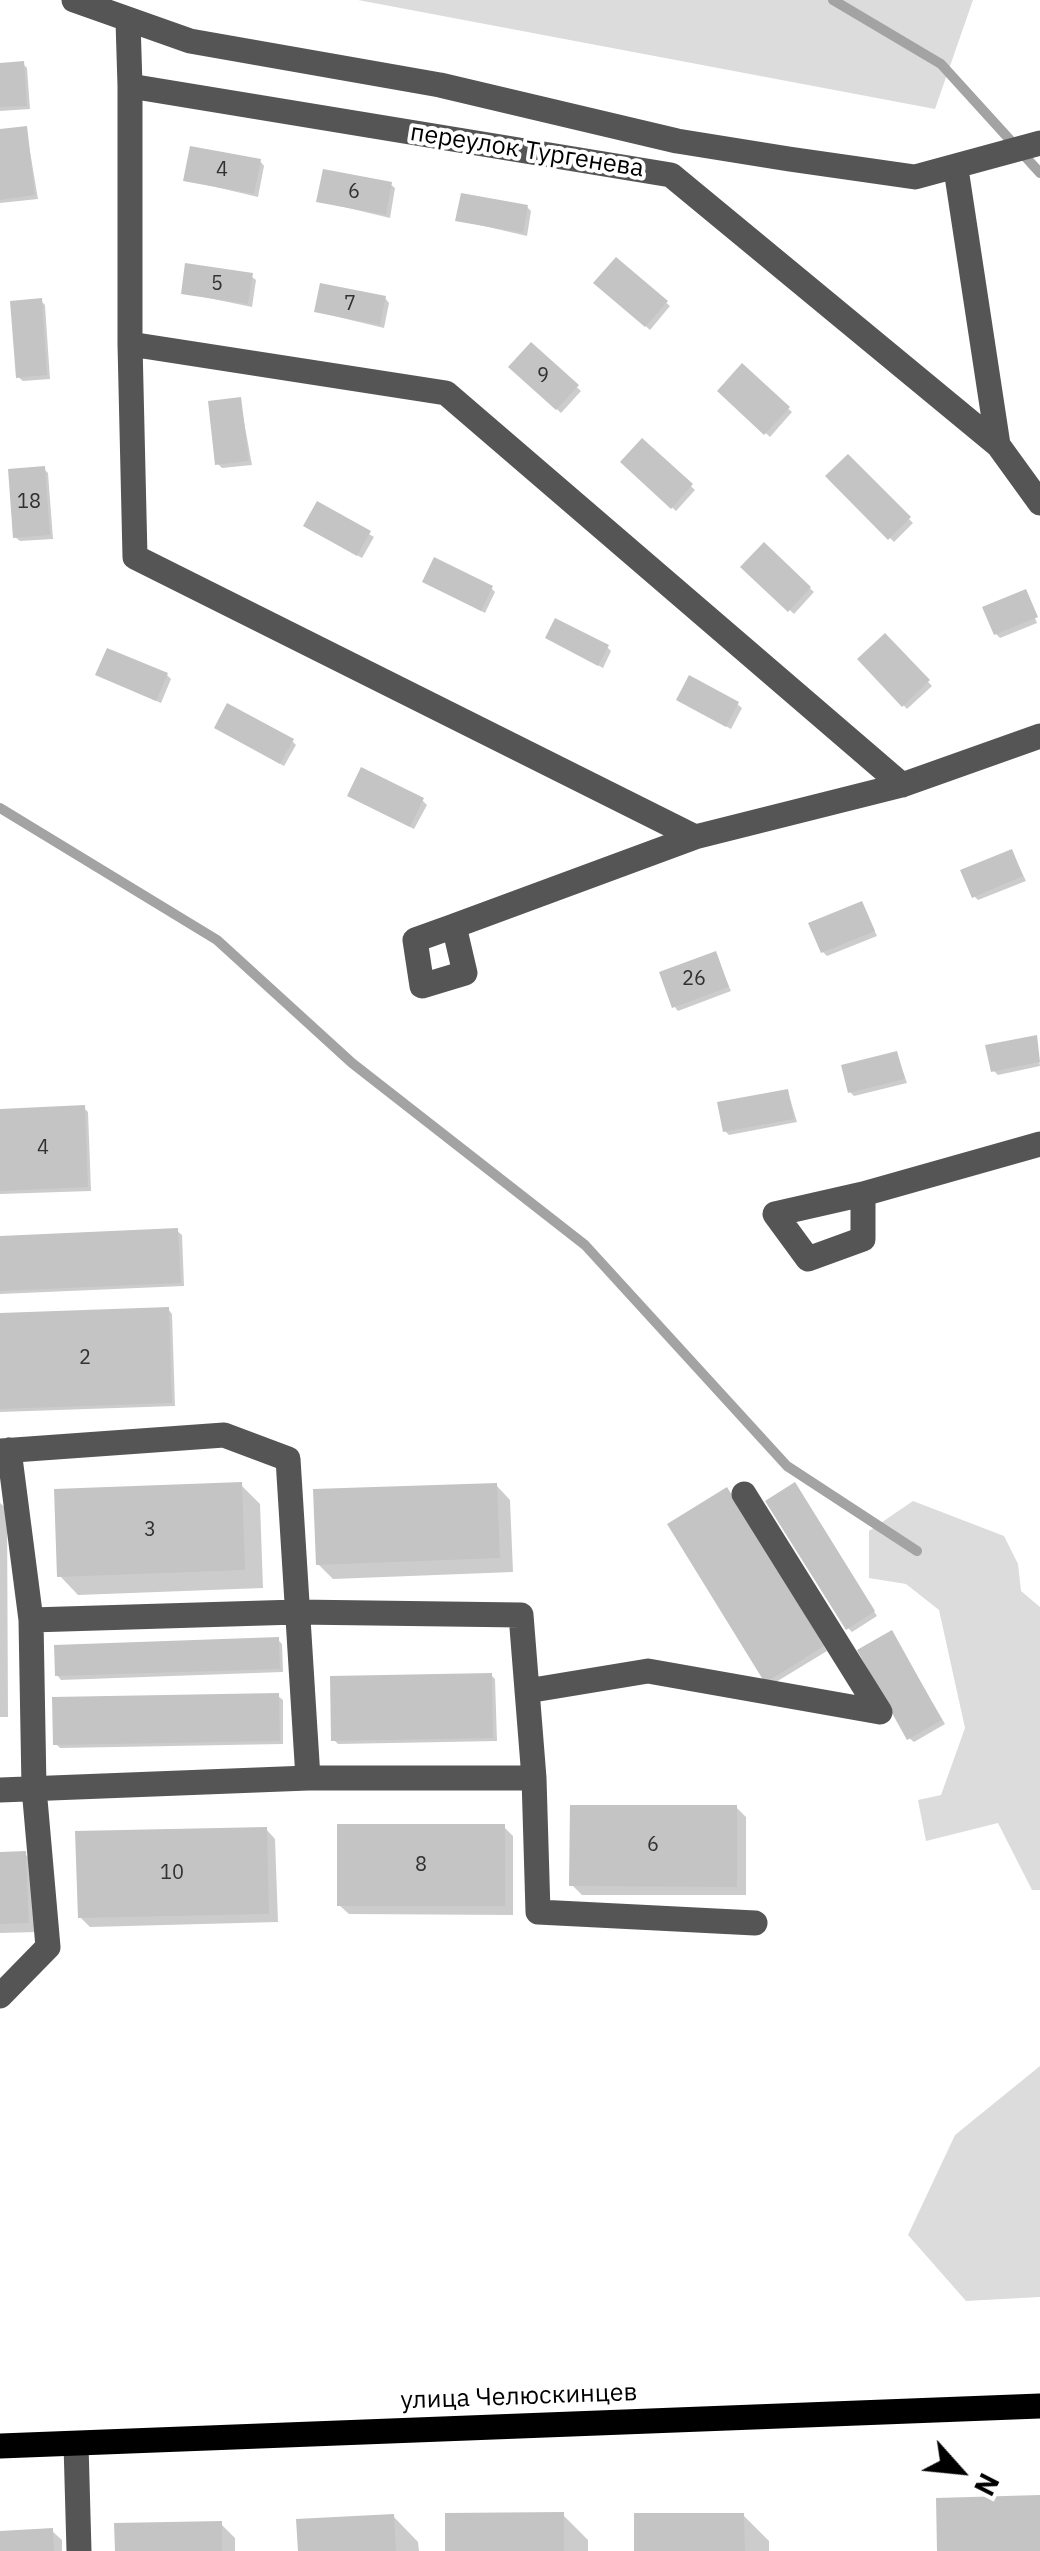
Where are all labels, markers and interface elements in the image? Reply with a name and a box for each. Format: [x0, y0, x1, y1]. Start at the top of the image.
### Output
street label: переулок Тургенева [408, 118, 646, 184]
house number: 4 [216, 158, 228, 182]
house number: 6 [348, 180, 360, 204]
house number: 5 [211, 272, 223, 296]
house number: 7 [344, 292, 356, 316]
house number: 9 [537, 364, 549, 388]
house number: 18 [17, 490, 41, 514]
house number: 26 [682, 967, 706, 991]
house number: 4 [37, 1136, 49, 1160]
house number: 2 [79, 1346, 91, 1370]
house number: 3 [144, 1518, 156, 1542]
house number: 6 [647, 1833, 659, 1857]
house number: 8 [415, 1853, 427, 1877]
house number: 10 [160, 1861, 184, 1885]
street label: улица Челюскинцев [400, 2378, 638, 2416]
north arrow [910, 2421, 1010, 2521]
text: N [966, 2467, 1008, 2502]

